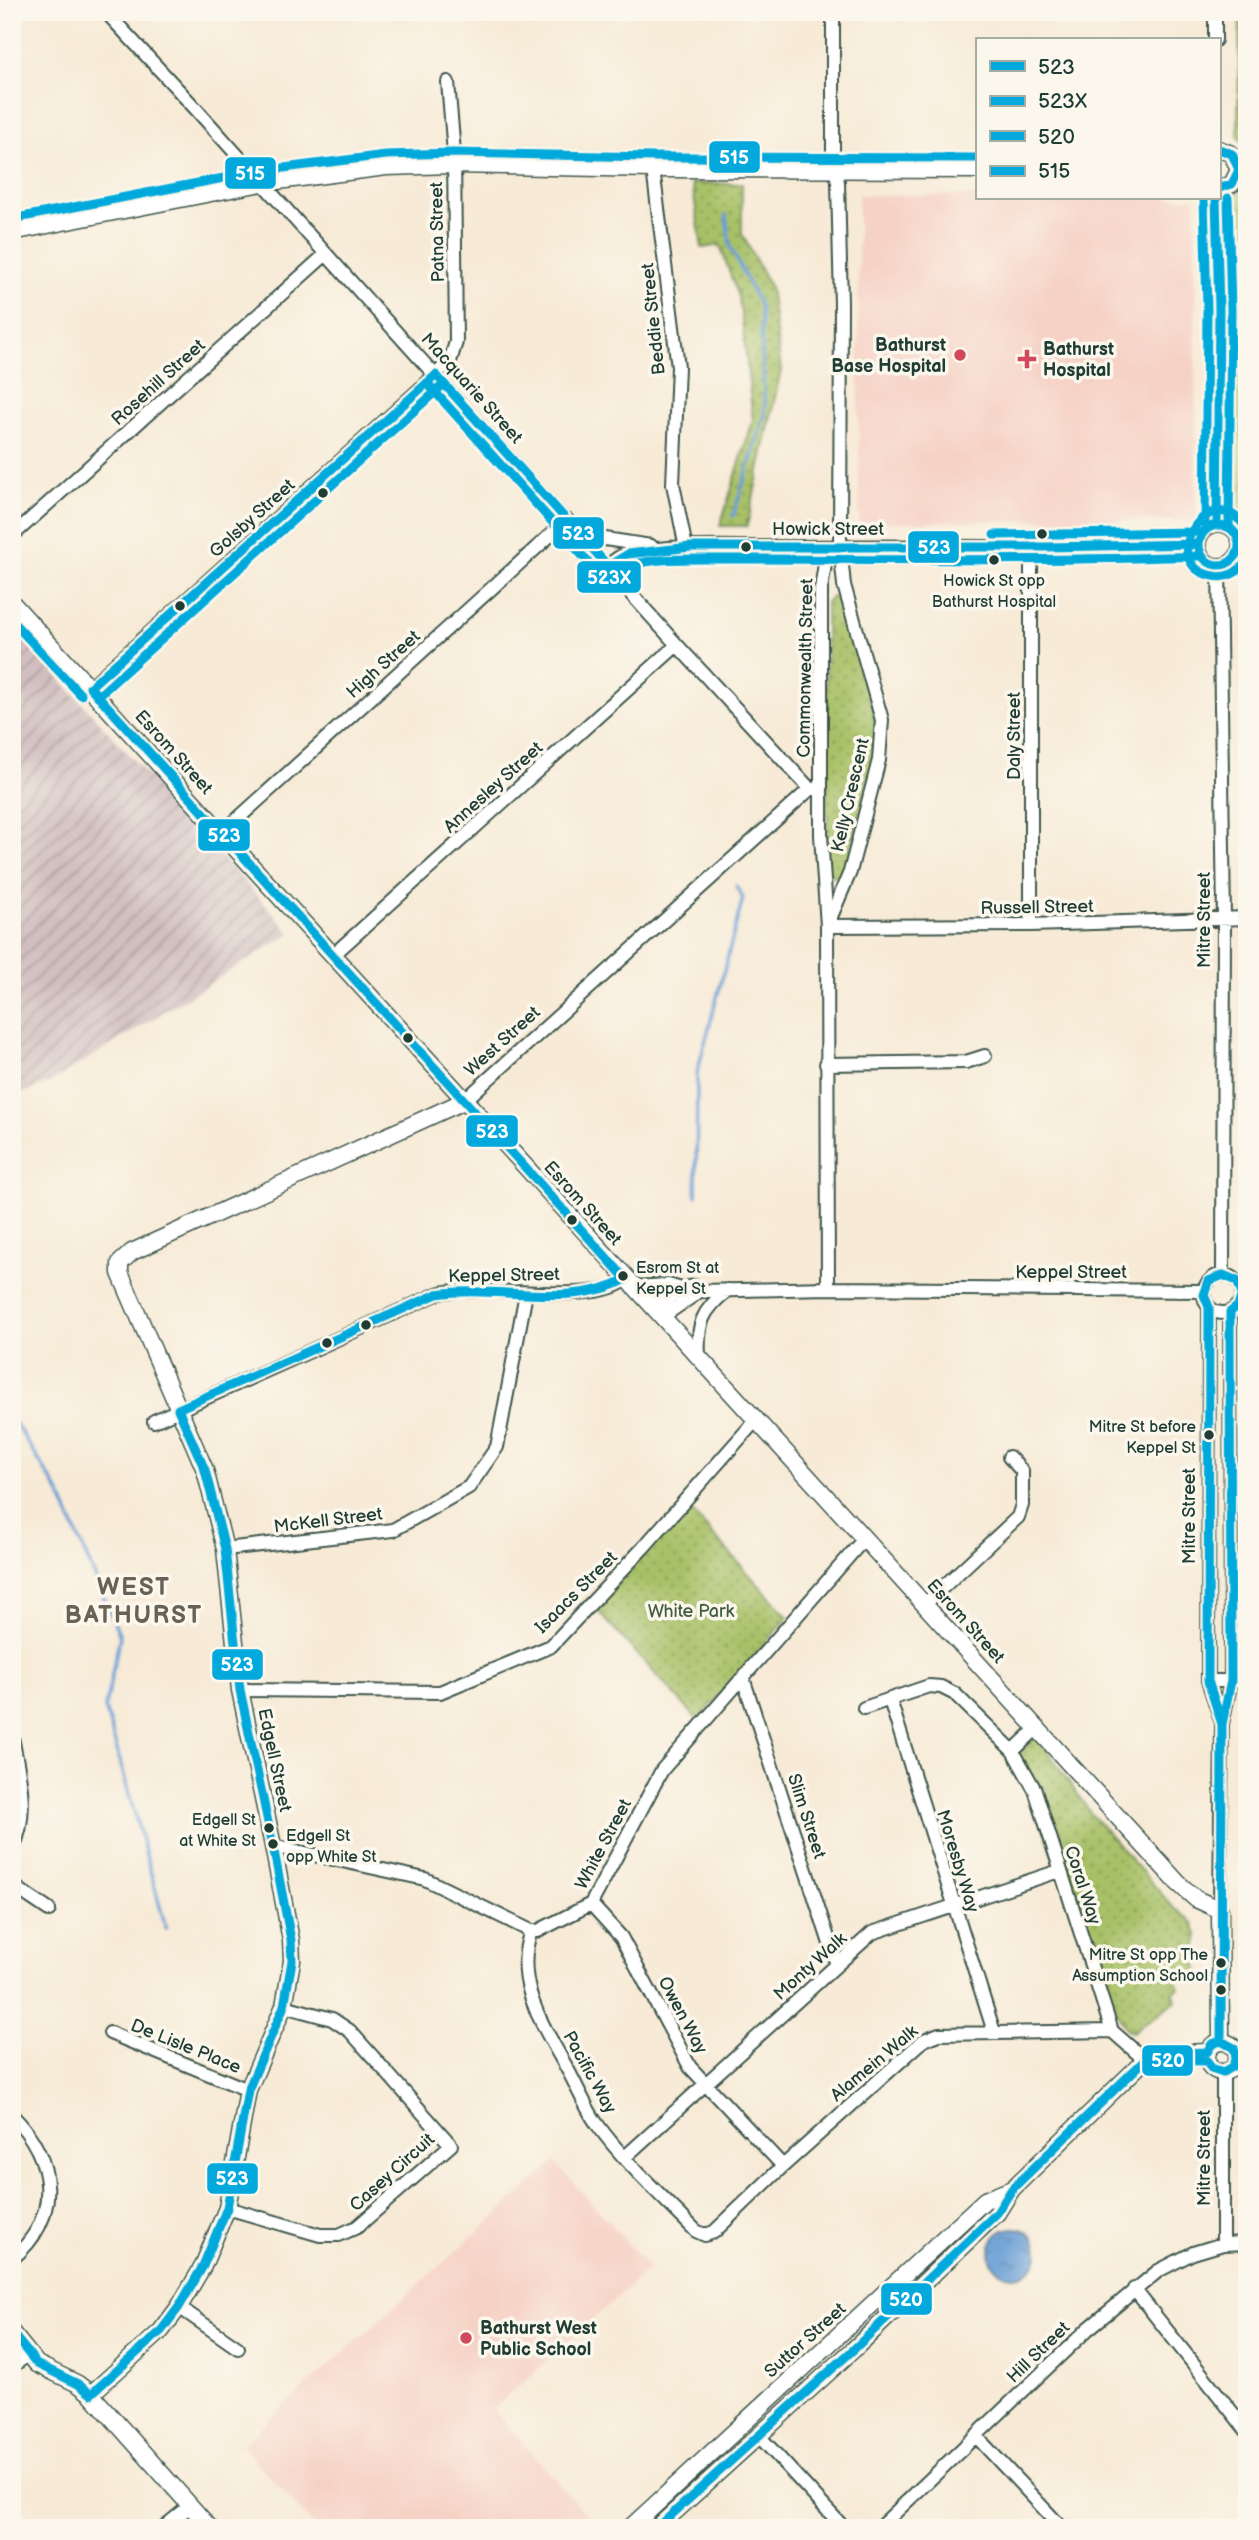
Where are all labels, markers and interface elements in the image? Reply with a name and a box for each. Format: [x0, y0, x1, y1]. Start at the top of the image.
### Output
legend [976, 38, 1220, 200]
text: 523 [1038, 55, 1075, 80]
text: 523X [1038, 89, 1087, 114]
text: 520 [1038, 125, 1075, 150]
line badge: 515 [708, 140, 761, 174]
text: 515 [719, 147, 749, 170]
line badge: 515 [224, 156, 277, 190]
text: 515 [1038, 159, 1070, 184]
text: 515 [235, 163, 265, 186]
street label: Patna Street [426, 181, 449, 282]
street label: Beddie Street [637, 261, 670, 376]
street label: Macquarie Street [417, 329, 527, 448]
street label: Rosehill Street [107, 335, 210, 430]
place label: Bathurst Base Hospital [831, 335, 946, 377]
place label: Bathurst Hospital [1043, 339, 1114, 381]
marker: Bathurst Base Hospital [952, 347, 968, 363]
marker: Bathurst Hospital [1017, 349, 1037, 369]
street label: Golsby Street [205, 474, 300, 562]
unlabelled marker [316, 486, 330, 500]
line badge: 523 [552, 516, 605, 550]
street label: Howick Street [772, 519, 884, 540]
text: 523 [562, 523, 594, 546]
unlabelled marker [1035, 527, 1049, 541]
line badge: 523 [907, 530, 960, 564]
text: 523 [918, 537, 950, 560]
unlabelled marker [739, 540, 753, 554]
marker: Howick St opp Bathurst Hospital [987, 553, 1001, 567]
line badge: 523X [576, 560, 642, 594]
text: 523X [587, 567, 632, 590]
place label: Howick St opp Bathurst Hospital [932, 572, 1056, 612]
street label: Commonwealth Street [793, 578, 818, 758]
unlabelled marker [173, 599, 187, 613]
street label: High Street [342, 626, 425, 703]
street label: Daly Street [1004, 692, 1025, 780]
street label: Esrom Street [130, 706, 217, 799]
street label: Kelly Crescent [827, 736, 874, 854]
street label: Annesley Street [439, 737, 548, 837]
line badge: 523 [197, 818, 251, 852]
text: 523 [208, 825, 240, 848]
street label: Mitre Street [1194, 872, 1215, 968]
street label: Russell Street [980, 896, 1094, 919]
street label: West Street [460, 1002, 545, 1081]
unlabelled marker [401, 1031, 415, 1045]
line badge: 523 [465, 1114, 519, 1148]
text: 523 [476, 1121, 508, 1144]
street label: Esrom Street [539, 1157, 626, 1250]
unlabelled marker [565, 1213, 579, 1227]
place label: Esrom St at Keppel St [636, 1259, 719, 1299]
street label: Keppel Street [1015, 1262, 1127, 1283]
street label: Keppel Street [448, 1264, 560, 1287]
marker: Esrom St at Keppel St [616, 1269, 630, 1283]
unlabelled marker [359, 1318, 373, 1332]
unlabelled marker [320, 1336, 334, 1350]
place label: Mitre St before Keppel St [1089, 1418, 1197, 1458]
marker: Mitre St before Keppel St [1202, 1428, 1216, 1442]
street label: Mitre Street [1179, 1468, 1200, 1564]
street label: McKell Street [273, 1503, 384, 1538]
street label: Isaacs Street [531, 1547, 622, 1638]
district label: WEST BATHURST [65, 1573, 203, 1630]
street label: Esrom Street [922, 1575, 1009, 1668]
park label: White Park [648, 1601, 734, 1622]
line badge: 523 [211, 1648, 264, 1681]
text: 523 [221, 1654, 253, 1677]
street label: Edgell Street [253, 1706, 296, 1814]
street label: Slim Street [783, 1771, 830, 1862]
street label: White Street [571, 1795, 636, 1893]
street label: Moresby Way [932, 1807, 983, 1916]
place label: Edgell St at White St [179, 1811, 256, 1851]
marker: Edgell St at White St [262, 1821, 276, 1835]
place label: Edgell St opp White St [286, 1827, 377, 1867]
marker: Edgell St opp White St [266, 1837, 280, 1851]
street label: Coral Way [1060, 1843, 1105, 1928]
street label: Monty Walk [770, 1928, 851, 2005]
place label: Mitre St opp The Assumption School [1072, 1946, 1208, 1986]
marker: Mitre St opp The Assumption School [1214, 1956, 1228, 1970]
street label: Owen Way [653, 1973, 712, 2058]
unlabelled marker [1214, 1983, 1228, 1997]
street label: De Lisle Place [128, 2015, 244, 2078]
street label: Alamein Walk [826, 2021, 922, 2106]
street label: Pacific Way [558, 2027, 621, 2118]
line badge: 520 [1141, 2044, 1194, 2077]
text: 520 [1151, 2050, 1185, 2073]
street label: Mitre Street [1194, 2110, 1215, 2206]
street label: Casey Circuit [346, 2129, 439, 2216]
line badge: 523 [206, 2162, 259, 2195]
text: 523 [216, 2168, 248, 2191]
line badge: 520 [880, 2282, 933, 2316]
text: 520 [889, 2289, 923, 2312]
street label: Suttor Street [760, 2298, 851, 2382]
street label: Hill Street [1003, 2317, 1075, 2387]
place label: Bathurst West Public School [480, 2318, 597, 2360]
marker: Bathurst West Public School [458, 2330, 474, 2346]

